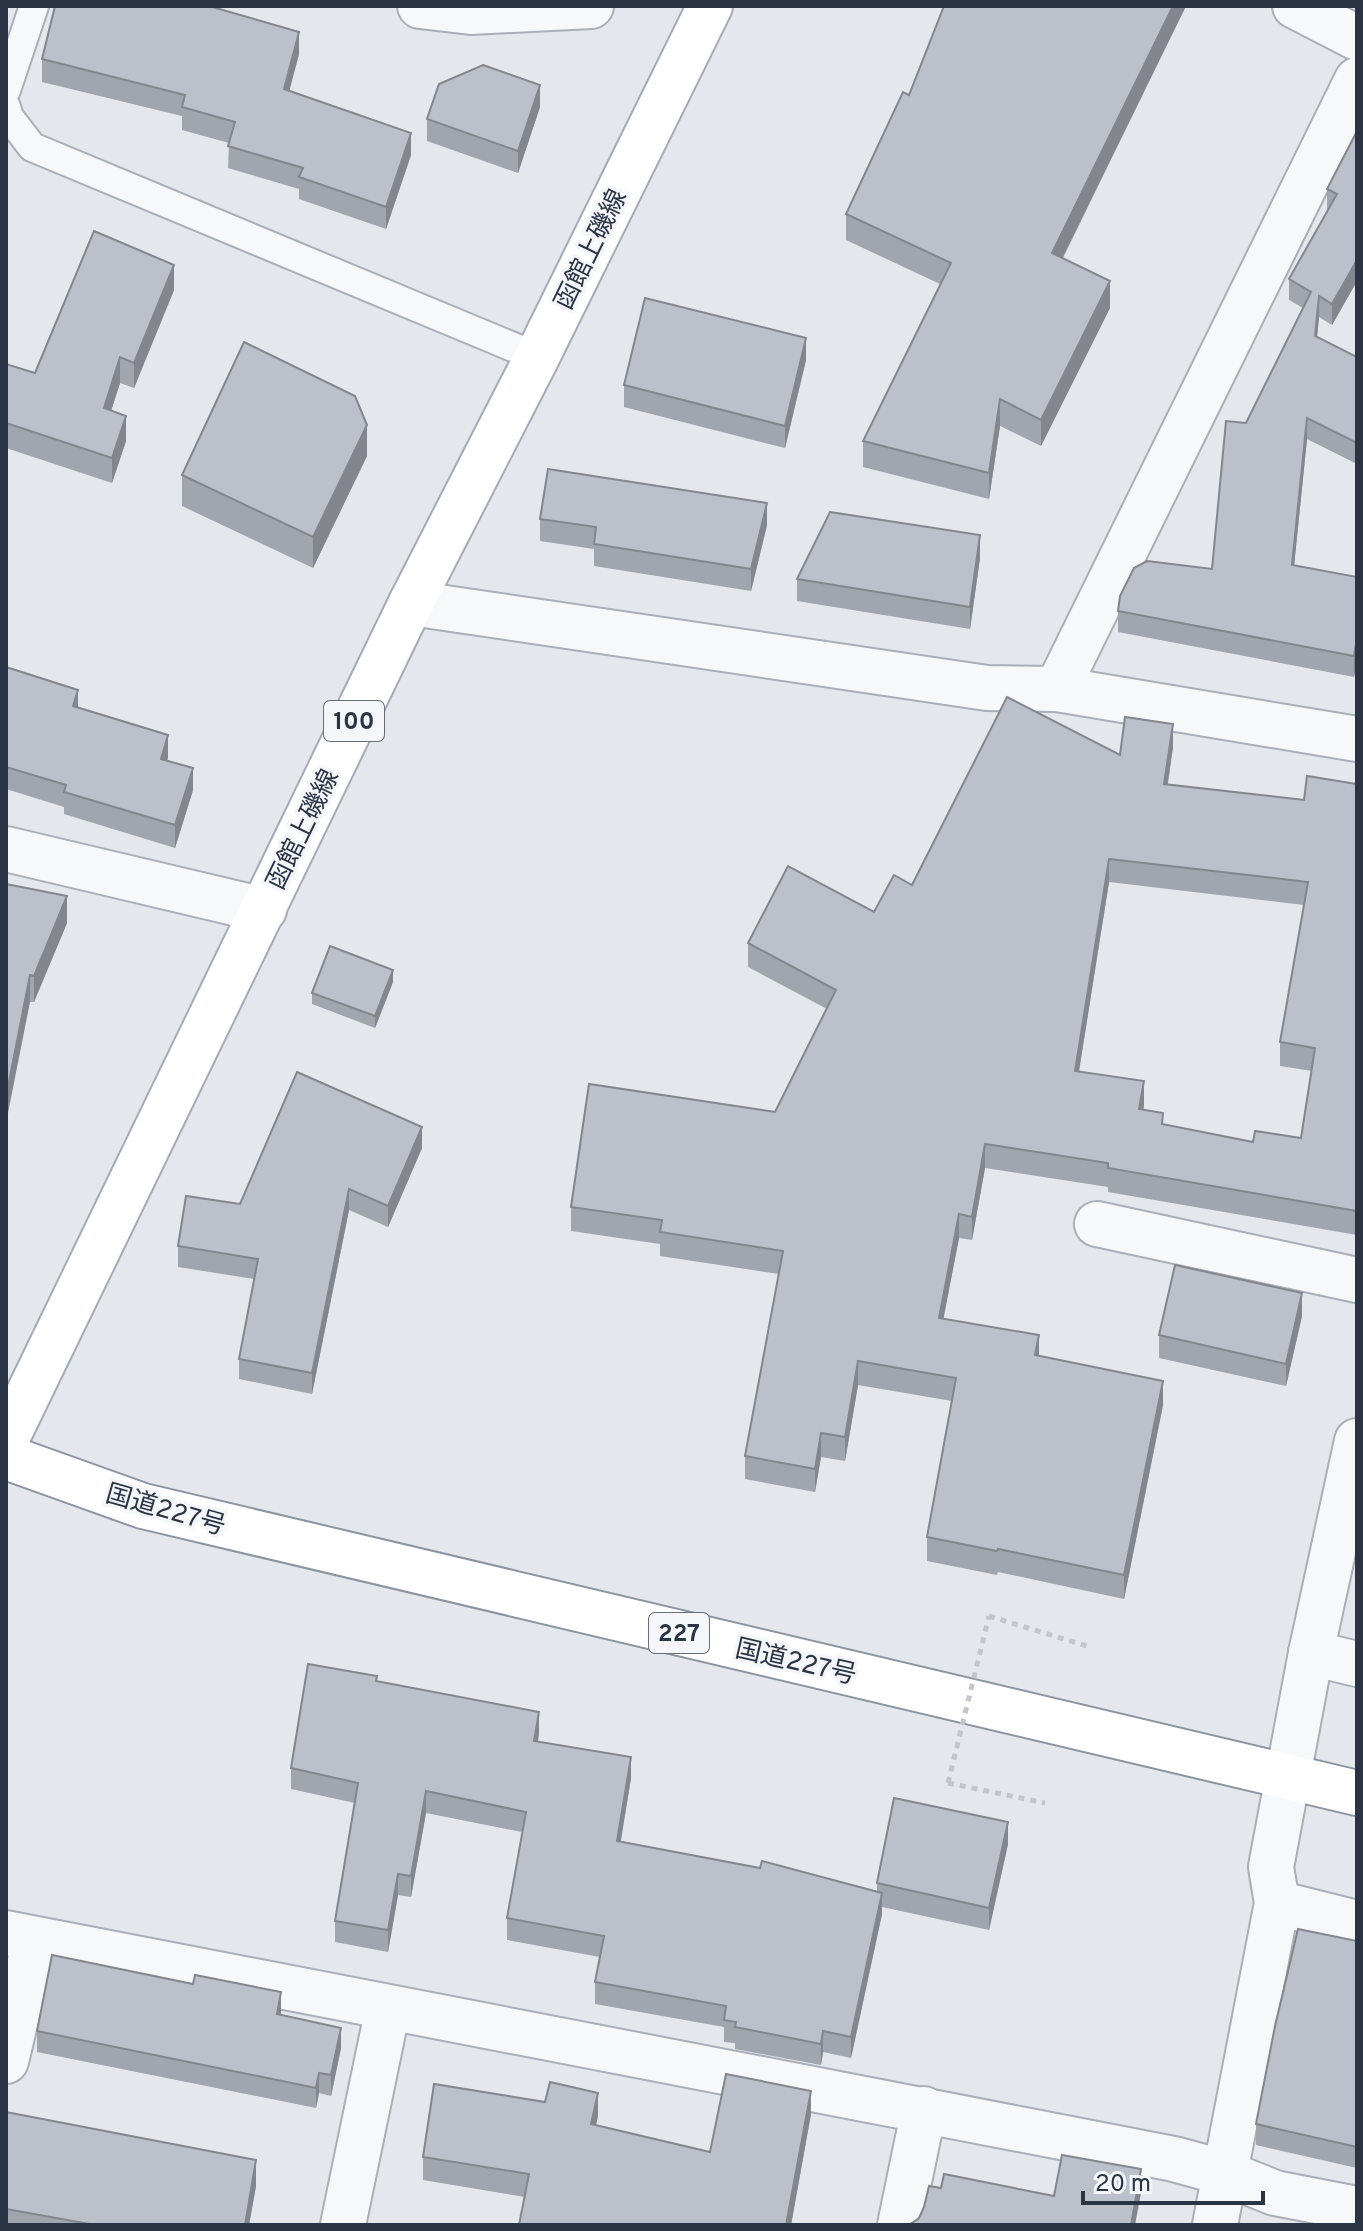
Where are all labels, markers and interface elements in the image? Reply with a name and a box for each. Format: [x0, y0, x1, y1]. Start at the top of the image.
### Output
street label: 函館上磯線 [549, 184, 636, 316]
road number: 100 [324, 701, 384, 741]
street label: 函館上磯線 [261, 764, 348, 896]
street label: 国道227号 [102, 1479, 229, 1544]
road number: 227 [649, 1613, 709, 1653]
street label: 国道227号 [732, 1634, 859, 1693]
scale bar [1083, 2155, 1263, 2205]
text: 20 m [1095, 2170, 1151, 2200]

